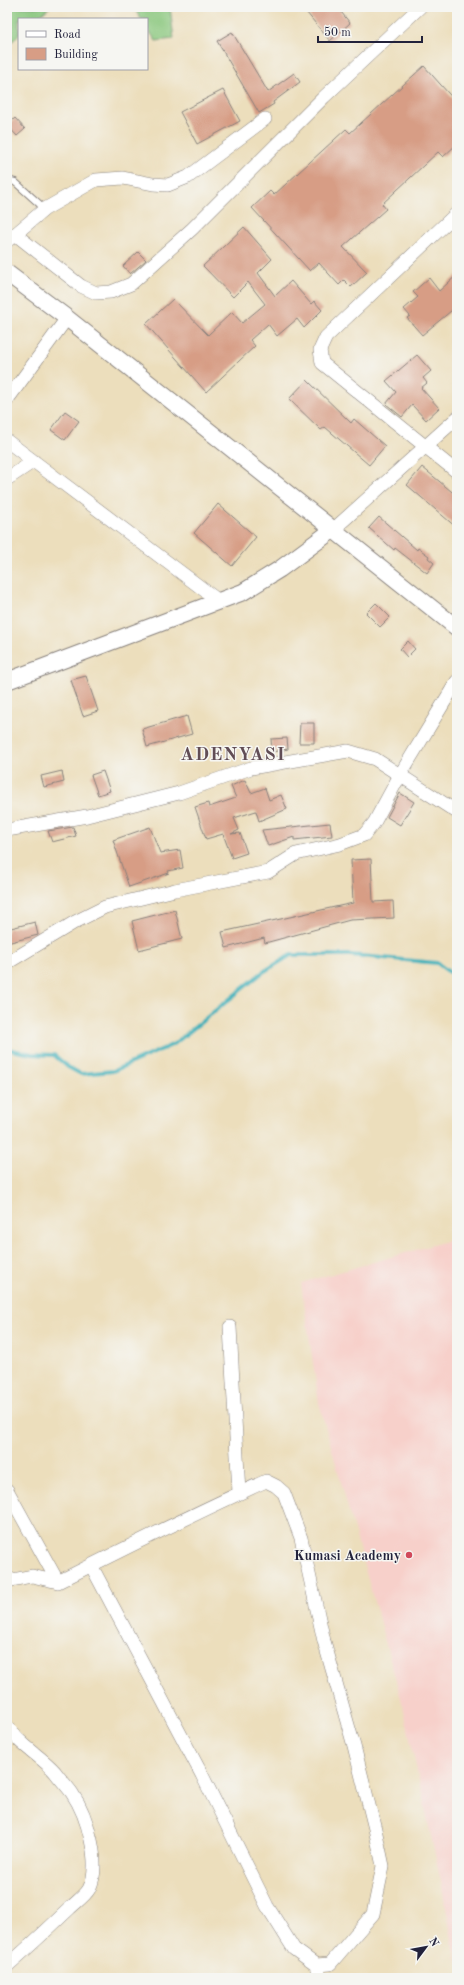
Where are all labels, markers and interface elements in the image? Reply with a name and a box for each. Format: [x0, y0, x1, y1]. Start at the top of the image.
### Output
legend [18, 18, 148, 70]
scale bar [318, 18, 422, 44]
text: 50 m [324, 26, 351, 39]
text: Road [54, 29, 81, 41]
text: Building [54, 49, 98, 61]
district label: ADENYASI [180, 746, 286, 764]
place label: Kumasi Academy [294, 1549, 401, 1563]
marker: Kumasi Academy [404, 1550, 414, 1560]
north arrow [406, 1927, 446, 1967]
text: N [426, 1936, 440, 1949]

